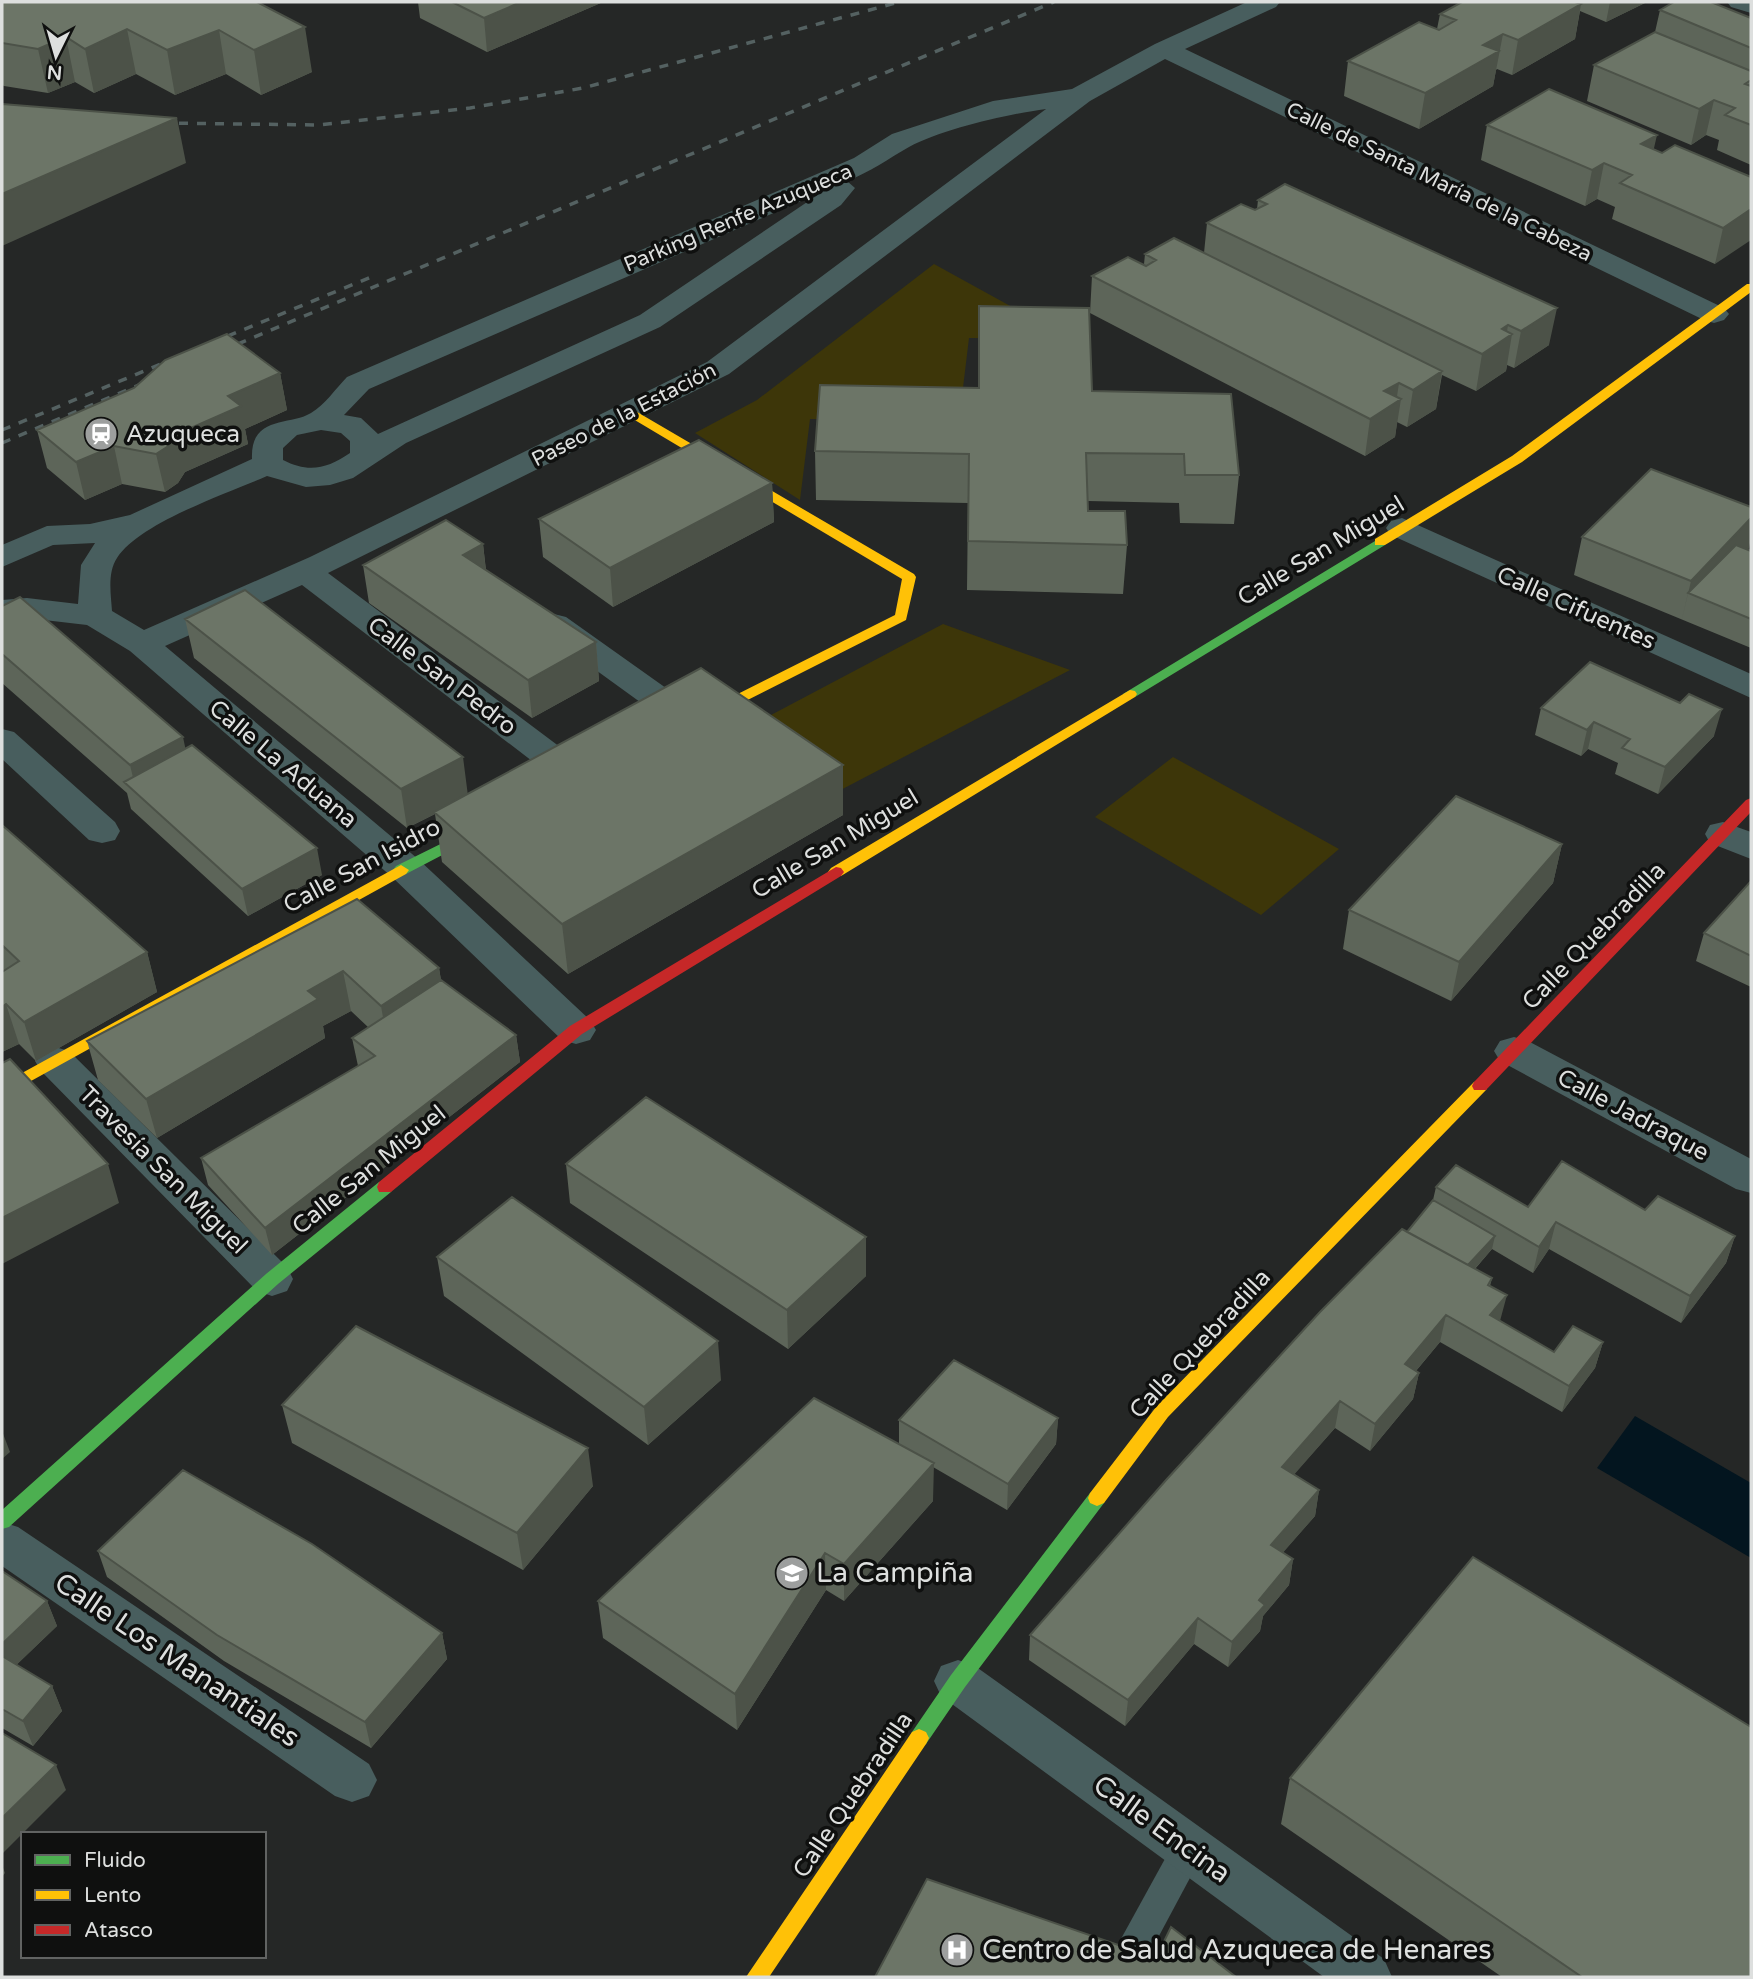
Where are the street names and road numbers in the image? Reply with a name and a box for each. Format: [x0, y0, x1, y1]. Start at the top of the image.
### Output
street label: Calle de Santa María de la Cabeza [1282, 97, 1596, 267]
street label: Parking Renfe Azuqueca [620, 159, 856, 277]
street label: Paseo de la Estación [528, 358, 720, 472]
street label: Calle San Miguel [1232, 490, 1410, 612]
street label: Calle Cifuentes [1492, 560, 1660, 656]
street label: Calle San Pedro [362, 611, 522, 741]
street label: Calle La Aduana [203, 694, 363, 834]
street label: Calle San Miguel [746, 783, 924, 905]
street label: Calle San Isidro [279, 812, 445, 920]
street label: Calle Quebradilla [1516, 856, 1672, 1016]
street label: Calle Jadraque [1552, 1063, 1714, 1167]
street label: Travesía San Miguel [73, 1080, 253, 1260]
street label: Calle San Miguel [286, 1099, 452, 1241]
street label: Calle Quebradilla [1123, 1263, 1277, 1425]
street label: Calle Los Manantiales [48, 1565, 306, 1755]
street label: Calle Quebradilla [787, 1707, 919, 1883]
street label: Calle Encina [1087, 1768, 1237, 1890]

